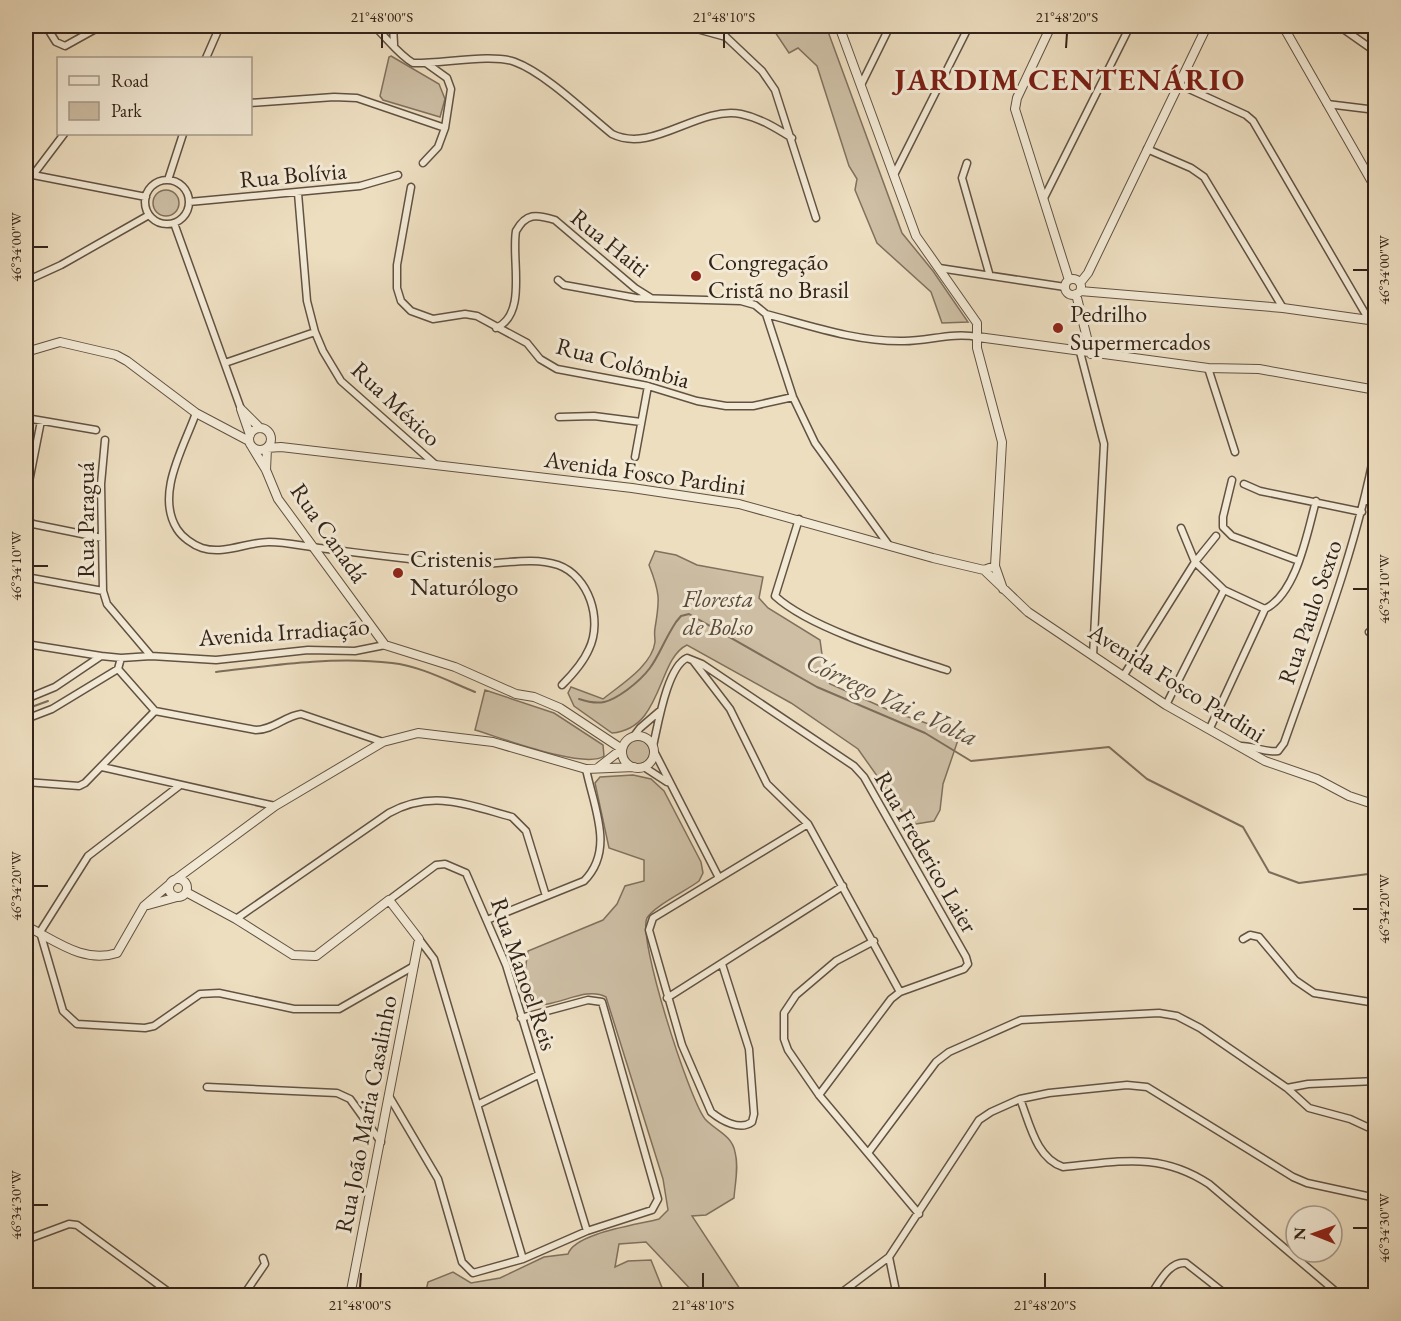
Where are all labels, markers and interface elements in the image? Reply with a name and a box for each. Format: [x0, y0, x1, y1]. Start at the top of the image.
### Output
text: 21°48'00"S [351, 7, 413, 26]
text: 21°48'10"S [693, 7, 755, 26]
text: 21°48'20"S [1036, 7, 1098, 26]
legend [57, 57, 252, 135]
district label: JARDIM CENTENÁRIO [891, 60, 1246, 99]
text: Road [111, 69, 150, 92]
text: Park [111, 99, 142, 122]
street label: Rua Bolívia [238, 154, 348, 195]
street label: Rua Haiti [565, 201, 656, 284]
text: 46°34'00"W [6, 212, 25, 282]
text: 46°34'00"W [1374, 235, 1393, 305]
place label: Congregação Cristã no Brasil [708, 246, 849, 305]
marker: Congregação Cristã no Brasil [689, 269, 703, 283]
place label: Pedrilho Supermercados [1070, 298, 1210, 357]
marker: Pedrilho Supermercados [1051, 321, 1065, 335]
street label: Rua Colômbia [553, 330, 694, 395]
street label: Rua México [345, 354, 448, 453]
street label: Avenida Fosco Pardini [542, 443, 748, 502]
street label: Rua Paraguá [70, 462, 101, 578]
street label: Rua Canadá [284, 477, 375, 589]
text: 46°34'10"W [6, 531, 25, 601]
street label: Rua Paulo Sexto [1270, 535, 1349, 688]
place label: Cristenis Naturólogo [410, 543, 518, 602]
text: 46°34'10"W [1374, 554, 1393, 624]
marker: Cristenis Naturólogo [391, 566, 405, 580]
park label: Floresta de Bolso [682, 583, 753, 642]
street label: Avenida Irradiação [196, 610, 371, 653]
street label: Avenida Fosco Pardini [1082, 615, 1272, 749]
water label: Córrego Vai e Volta [801, 644, 983, 754]
street label: Rua Frederico Laier [868, 765, 985, 938]
text: 46°34'20"W [6, 851, 25, 921]
text: 46°34'20"W [1374, 874, 1393, 944]
street label: Rua Manoel Reis [484, 893, 565, 1054]
street label: Rua João Maria Casalinho [327, 992, 404, 1235]
text: 46°34'30"W [6, 1170, 25, 1240]
text: 46°34'30"W [1374, 1193, 1393, 1263]
north arrow [1284, 1204, 1344, 1264]
text: N [1289, 1227, 1310, 1240]
text: 21°48'00"S [329, 1295, 391, 1314]
text: 21°48'10"S [672, 1295, 734, 1314]
text: 21°48'20"S [1014, 1295, 1076, 1314]

